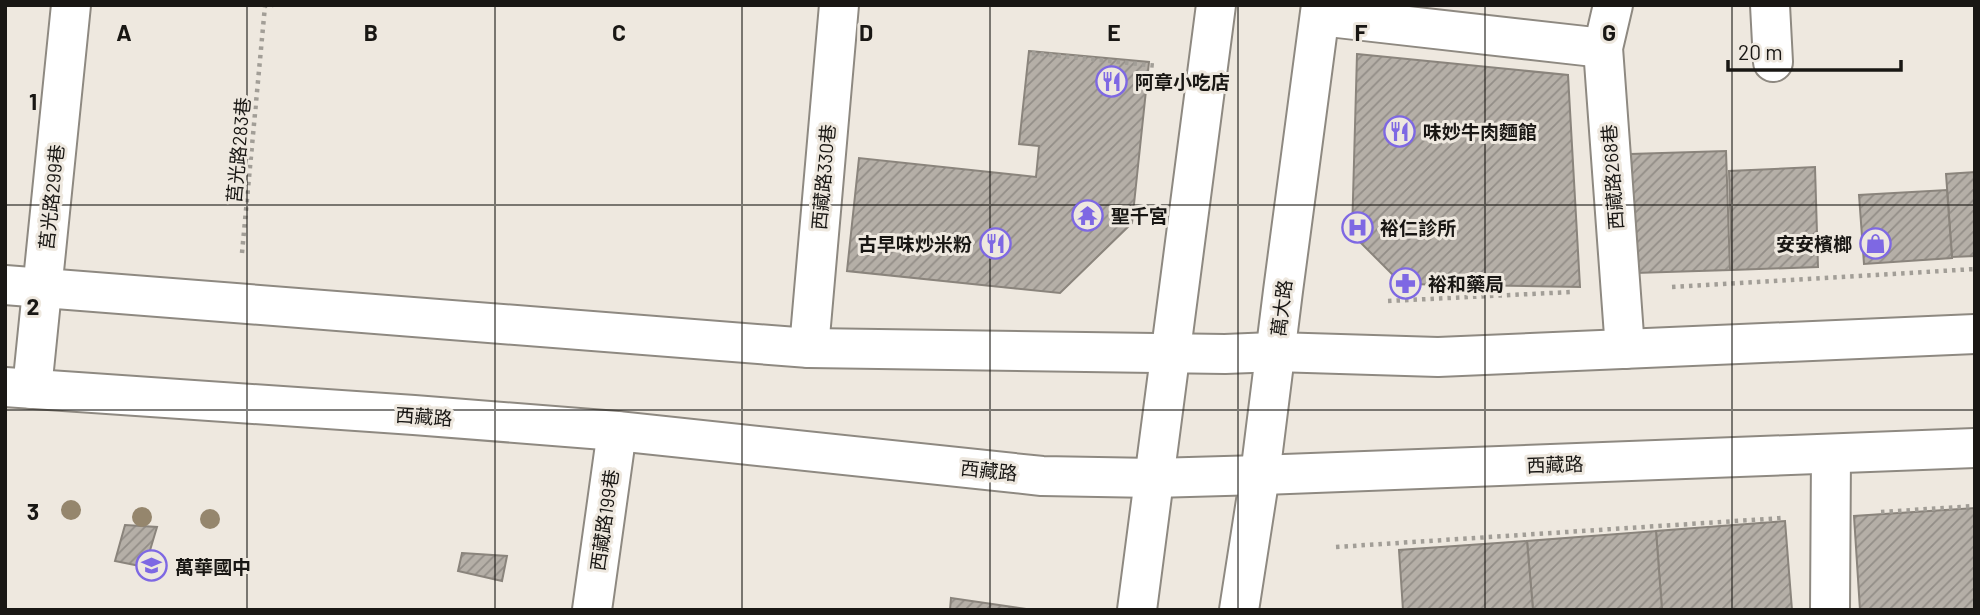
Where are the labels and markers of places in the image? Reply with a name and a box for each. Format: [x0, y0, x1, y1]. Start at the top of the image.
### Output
restaurant icon: 阿章小吃店 [1095, 64, 1129, 98]
place label: 阿章小吃店 [1135, 70, 1230, 93]
restaurant icon: 味妙牛肉麵館 [1383, 114, 1417, 148]
place label: 味妙牛肉麵館 [1423, 120, 1537, 143]
temple icon: 聖千宮 [1071, 198, 1105, 232]
place label: 聖千宮 [1111, 204, 1168, 227]
hospital icon: 裕仁診所 [1340, 210, 1374, 244]
place label: 裕仁診所 [1380, 216, 1456, 239]
restaurant icon: 古早味炒米粉 [978, 226, 1012, 260]
shop icon: 安安檳榔 [1858, 226, 1892, 260]
place label: 古早味炒米粉 [858, 232, 972, 255]
place label: 安安檳榔 [1776, 232, 1852, 255]
pharmacy icon: 裕和藥局 [1388, 266, 1422, 300]
place label: 裕和藥局 [1428, 272, 1504, 295]
school or university icon: 萬華國中 [135, 549, 169, 583]
place label: 萬華國中 [175, 555, 251, 578]

